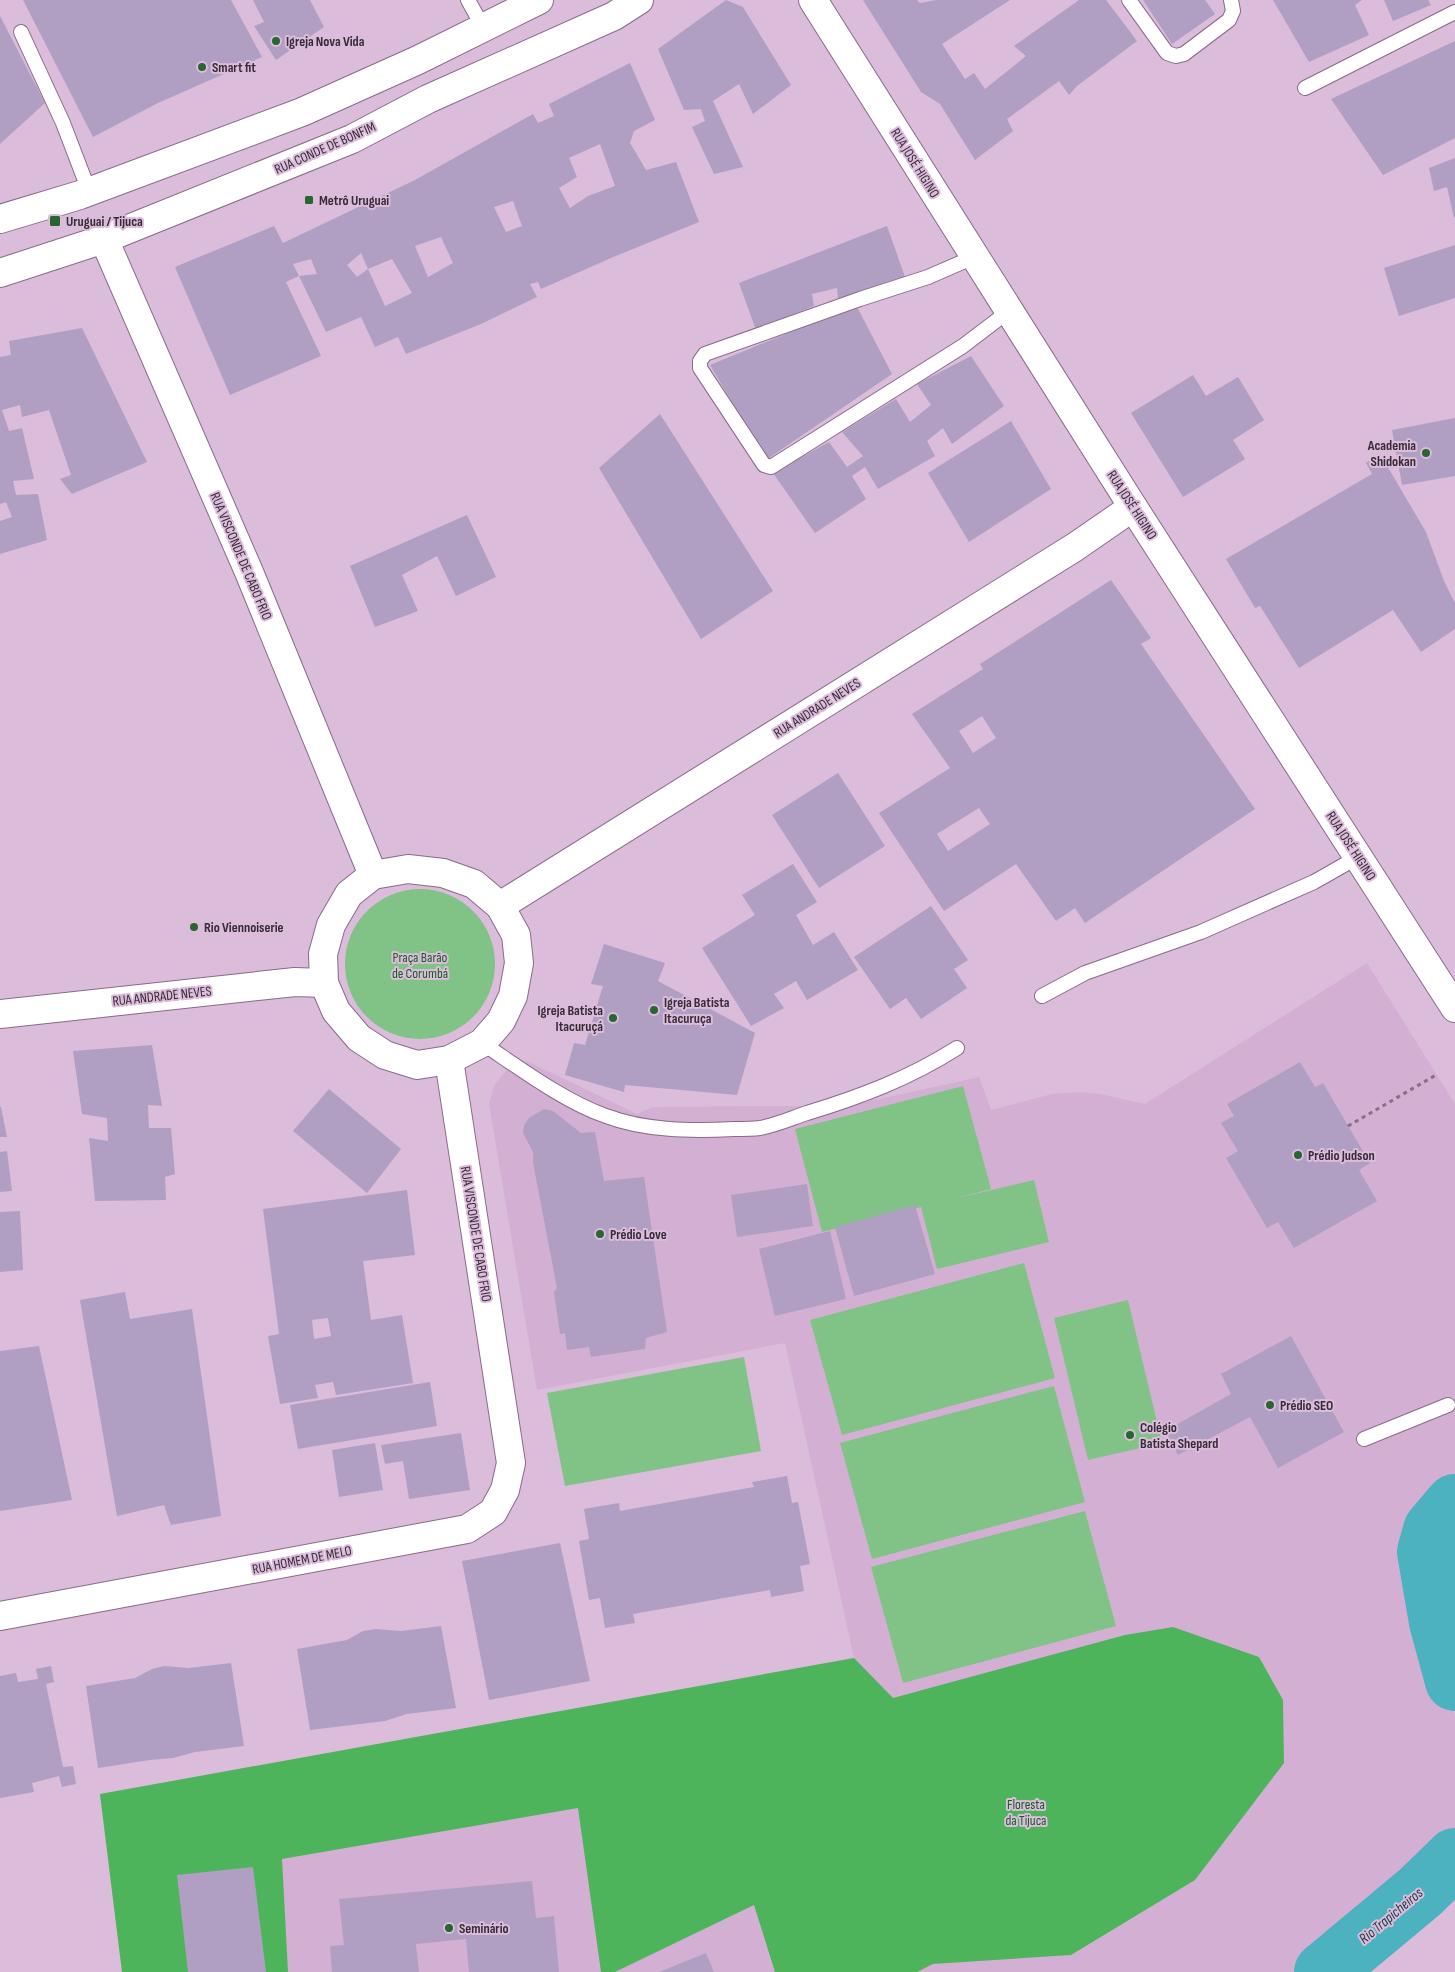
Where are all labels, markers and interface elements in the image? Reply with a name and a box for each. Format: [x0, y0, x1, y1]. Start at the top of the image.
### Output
place label: Igreja Nova Vida [286, 33, 365, 50]
marker: Igreja Nova Vida [270, 35, 282, 47]
place label: Smart fit [212, 59, 256, 76]
marker: Smart fit [196, 61, 208, 73]
street label: RUA CONDE DE BONFIM [272, 118, 378, 178]
street label: RUA JOSÉ HIGINO [887, 125, 943, 201]
place label: Metrô Uruguai [319, 192, 389, 209]
marker: Metrô Uruguai [303, 194, 315, 206]
place label: Uruguai / Tijuca [66, 213, 143, 230]
marker: Uruguai / Tijuca [48, 214, 62, 228]
place label: Academia Shidokan [1367, 437, 1416, 470]
marker: Academia Shidokan [1420, 447, 1432, 459]
street label: RUA JOSÉ HIGINO [1103, 467, 1161, 543]
street label: RUA VISCONDE DE CABO FRIO [206, 490, 276, 622]
street label: RUA ANDRADE NEVES [770, 674, 864, 742]
street label: RUA JOSÉ HIGINO [1322, 808, 1380, 884]
place label: Rio Viennoiserie [204, 919, 284, 936]
marker: Rio Viennoiserie [188, 921, 200, 933]
park label: Praça Barão de Corumbá [392, 949, 448, 982]
street label: RUA ANDRADE NEVES [112, 982, 212, 1010]
place label: Igreja Batista Itacuruça [664, 994, 730, 1027]
place label: Igreja Batista Itacuruçá [538, 1002, 603, 1035]
marker: Igreja Batista Itacuruça [648, 1004, 660, 1016]
marker: Igreja Batista Itacuruçá [607, 1012, 619, 1024]
place label: Prédio Judson [1308, 1147, 1375, 1164]
marker: Prédio Judson [1292, 1149, 1304, 1161]
street label: RUA VISCONDE DE CABO FRIO [457, 1165, 495, 1303]
place label: Prédio Love [610, 1226, 667, 1243]
marker: Prédio Love [594, 1228, 606, 1240]
place label: Prédio SEO [1280, 1397, 1333, 1414]
marker: Prédio SEO [1264, 1399, 1276, 1411]
place label: Colégio Batista Shepard [1140, 1419, 1218, 1452]
marker: Colégio Batista Shepard [1124, 1429, 1136, 1441]
street label: RUA HOMEM DE MELO [251, 1542, 353, 1578]
park label: Floresta da Tijuca [1006, 1796, 1046, 1829]
water label: Rio Trapicheiros [1355, 1883, 1427, 1948]
place label: Seminário [459, 1920, 509, 1937]
marker: Seminário [443, 1922, 455, 1934]

